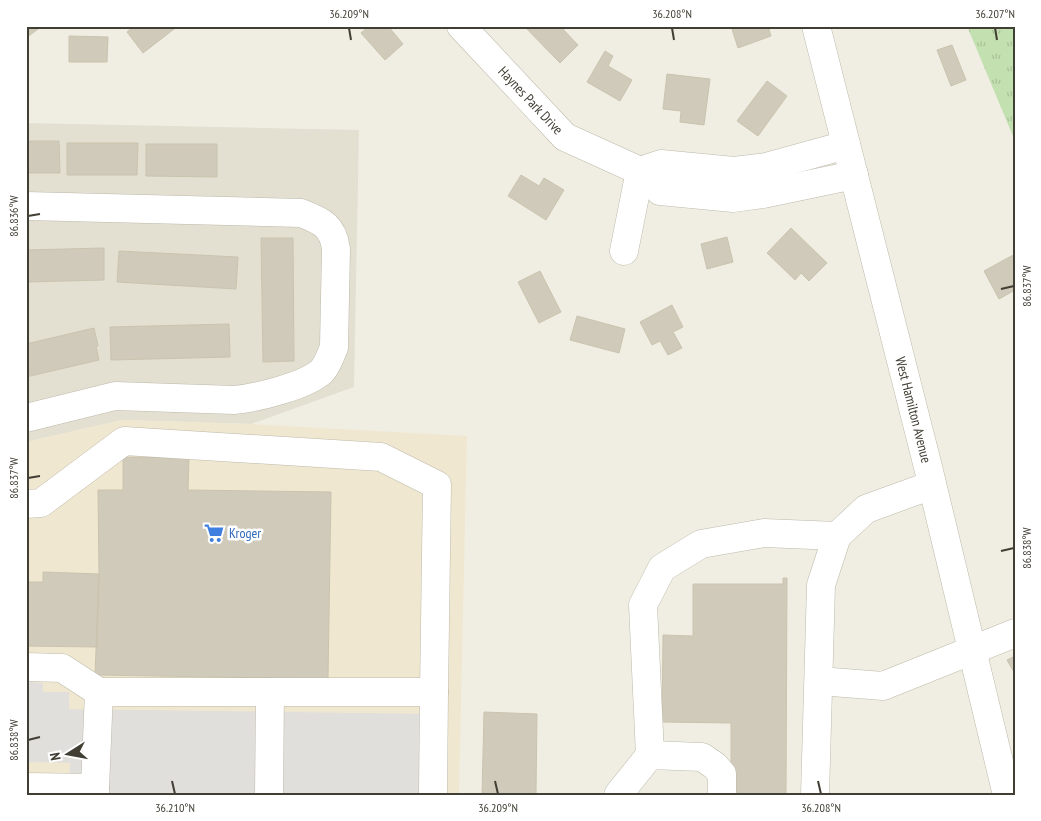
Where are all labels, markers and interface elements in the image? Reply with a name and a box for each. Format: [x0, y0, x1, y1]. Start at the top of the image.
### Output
text: 36.209°N [329, 6, 369, 21]
text: 36.208°N [652, 6, 692, 21]
text: 36.207°N [975, 6, 1015, 21]
street label: Haynes Park Drive [494, 63, 567, 138]
text: 86.836°W [6, 195, 21, 237]
text: 86.837°W [1019, 265, 1034, 307]
street label: West Hamilton Avenue [891, 355, 936, 465]
text: 86.837°W [6, 457, 21, 499]
supermarket icon: Kroger [203, 522, 225, 544]
place label: Kroger [229, 524, 261, 542]
text: 86.838°W [1019, 527, 1034, 569]
text: 86.838°W [6, 719, 21, 761]
north arrow [42, 728, 92, 778]
text: N [46, 751, 65, 762]
text: 36.210°N [155, 800, 195, 815]
text: 36.209°N [478, 800, 518, 815]
text: 36.208°N [801, 800, 841, 815]

